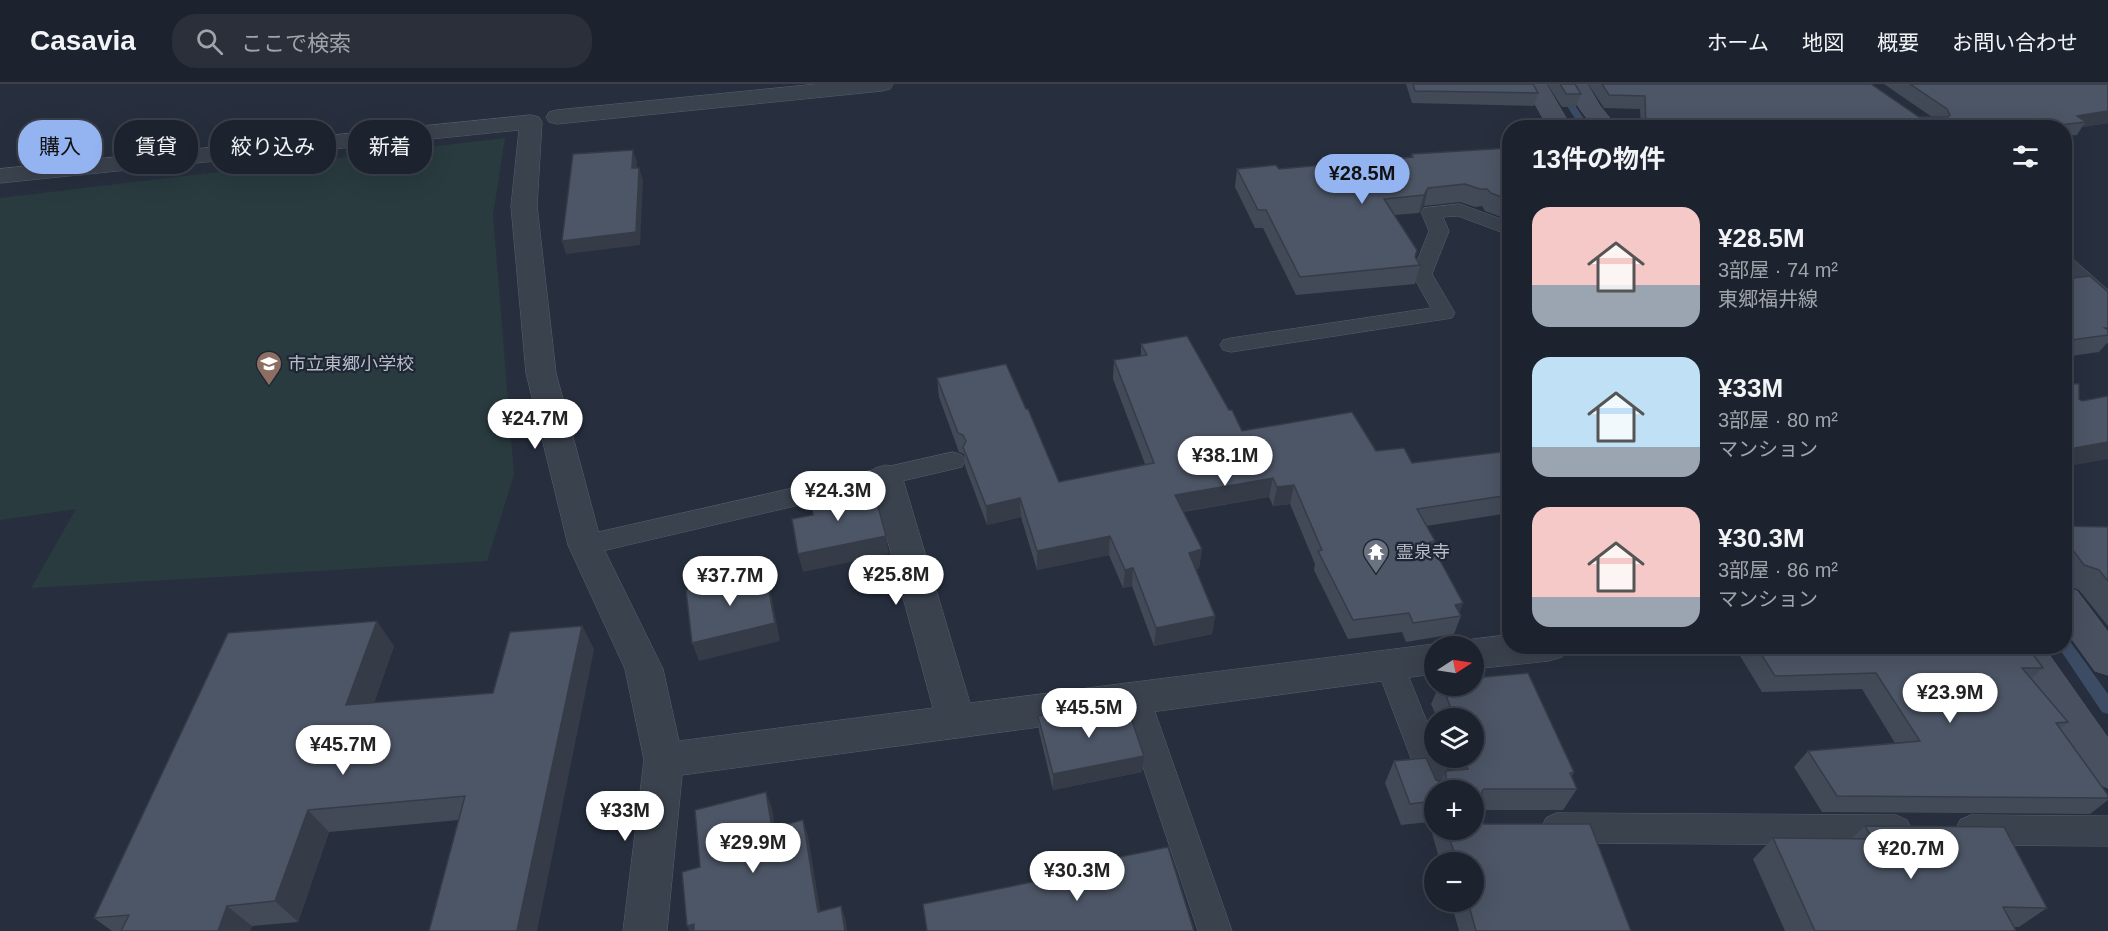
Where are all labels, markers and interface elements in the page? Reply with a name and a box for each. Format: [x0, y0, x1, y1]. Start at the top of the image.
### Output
search box [172, 14, 592, 68]
text: Casavia [30, 25, 136, 56]
icon: search [193, 25, 226, 58]
text: ここで検索 [241, 31, 351, 56]
text: ホーム [1707, 31, 1769, 54]
text: 地図 [1802, 31, 1844, 54]
text: 概要 [1877, 31, 1919, 54]
text: お問い合わせ [1952, 31, 2078, 54]
chip: 購入 [18, 120, 102, 174]
chip: 賃貸 [114, 120, 198, 174]
chip: 絞り込み [210, 120, 336, 174]
chip: 新着 [348, 120, 432, 174]
icon: filters [2009, 140, 2042, 173]
text: 13件の物件 [1532, 144, 1665, 174]
pin: ¥28.5M [1313, 154, 1411, 205]
text: ¥28.5M [1329, 162, 1395, 184]
text: ¥28.5M [1718, 223, 1805, 253]
icon: home [1580, 231, 1652, 303]
text: 3部屋 · 74 m² [1718, 259, 1838, 281]
text: 東郷福井線 [1718, 288, 1818, 310]
school or university icon: 市立東郷小学校 [254, 349, 284, 387]
place label: 市立東郷小学校 [288, 354, 414, 374]
text: ¥33M [1718, 373, 1783, 403]
icon: home [1580, 381, 1652, 453]
pin: ¥24.7M [486, 399, 584, 450]
text: ¥24.7M [502, 407, 568, 429]
text: 3部屋 · 80 m² [1718, 409, 1838, 431]
pin: ¥38.1M [1176, 436, 1274, 487]
text: マンション [1718, 438, 1818, 460]
text: ¥38.1M [1192, 444, 1258, 466]
pin: ¥24.3M [789, 471, 887, 522]
text: ¥24.3M [805, 479, 871, 501]
text: ¥30.3M [1718, 523, 1805, 553]
icon: home [1580, 531, 1652, 603]
temple icon: 霊泉寺 [1361, 537, 1391, 575]
place label: 霊泉寺 [1396, 542, 1450, 562]
pin: ¥25.8M [847, 555, 945, 606]
pin: ¥37.7M [681, 556, 779, 607]
text: 3部屋 · 86 m² [1718, 559, 1838, 581]
text: ¥25.8M [863, 563, 929, 585]
text: ¥37.7M [697, 564, 763, 586]
text: マンション [1718, 588, 1818, 610]
north arrow [1424, 636, 1484, 696]
map controls [1424, 636, 1484, 912]
pin: ¥23.9M [1901, 673, 1999, 724]
text: ¥23.9M [1917, 681, 1983, 703]
pin: ¥45.5M [1040, 688, 1138, 739]
text: ¥45.5M [1056, 696, 1122, 718]
button: layers [1424, 708, 1484, 768]
pin: ¥45.7M [294, 725, 392, 776]
text: ¥45.7M [310, 733, 376, 755]
button: + [1424, 780, 1484, 840]
pin: ¥33M [589, 791, 661, 842]
text: ¥33M [600, 799, 650, 821]
pin: ¥29.9M [704, 823, 802, 874]
pin: ¥20.7M [1862, 829, 1960, 880]
text: ¥29.9M [720, 831, 786, 853]
text: ¥20.7M [1878, 837, 1944, 859]
pin: ¥30.3M [1028, 851, 1126, 902]
button: − [1424, 852, 1484, 912]
text: ¥30.3M [1044, 859, 1110, 881]

